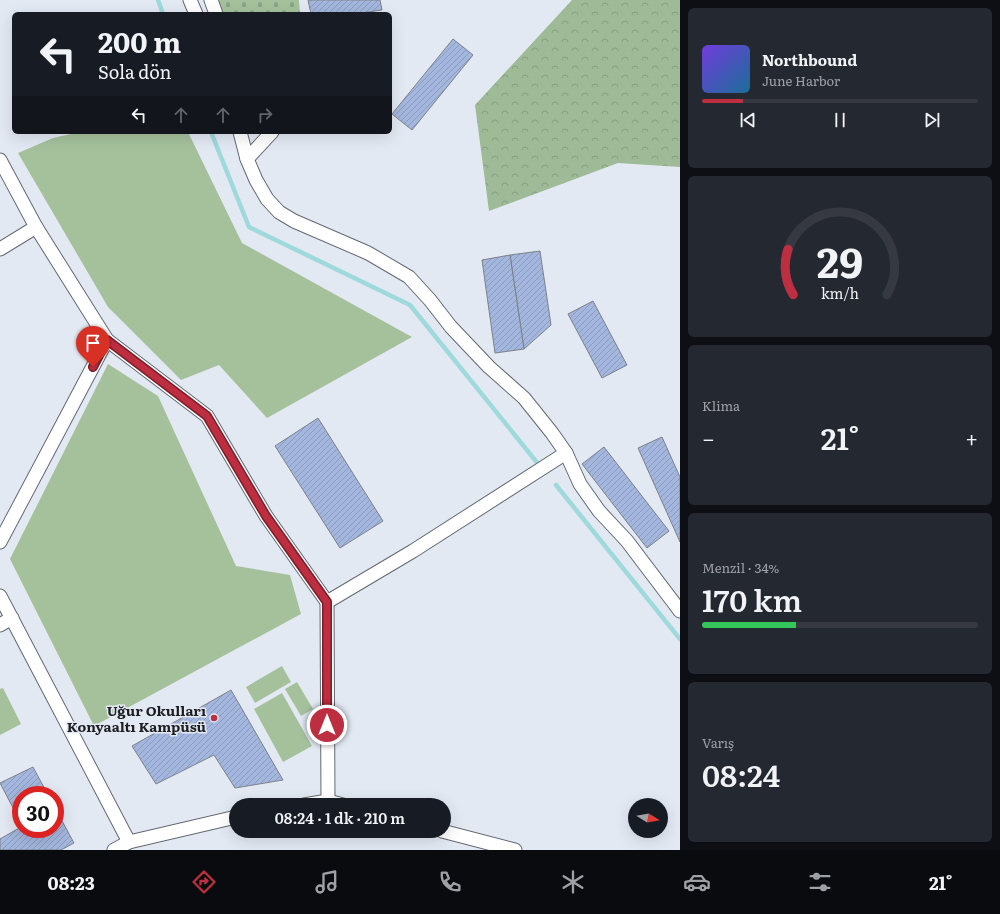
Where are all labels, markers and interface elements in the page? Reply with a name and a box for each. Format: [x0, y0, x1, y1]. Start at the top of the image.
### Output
text: 200 m [98, 20, 181, 62]
icon: left [32, 28, 84, 80]
text: Northbound [762, 48, 857, 71]
text: Sola dön [98, 58, 172, 85]
text: June Harbor [762, 71, 840, 90]
icon: left [128, 104, 150, 126]
icon: ahead [170, 104, 192, 126]
icon: ahead [212, 104, 234, 126]
icon: right [254, 104, 276, 126]
icon: previous [737, 109, 759, 131]
icon: pause [829, 109, 851, 131]
icon: next [921, 109, 943, 131]
text: 29 [817, 228, 863, 290]
text: km/h [821, 281, 860, 302]
pin [76, 326, 110, 367]
icon: arrive [82, 332, 104, 354]
text: Klima [702, 396, 740, 415]
text: 21° [821, 415, 859, 459]
text: − [702, 421, 715, 454]
text: + [965, 421, 978, 454]
text: Menzil · 34% [702, 558, 779, 577]
text: 170 km [702, 577, 802, 621]
place label: Uğur Okulları Konyaaltı Kampüsü [67, 700, 207, 736]
position arrow [306, 704, 348, 746]
marker: Uğur Okulları Konyaaltı Kampüsü [209, 713, 219, 723]
text: Varış [702, 733, 734, 752]
text: 08:24 [702, 752, 780, 796]
speed limit sign: 30 [12, 786, 64, 838]
north arrow [628, 798, 668, 838]
map controls [628, 798, 668, 838]
text: 08:24 · 1 dk · 210 m [275, 806, 405, 829]
icon: directions [190, 868, 218, 896]
icon: music [313, 868, 341, 896]
icon: phone [436, 868, 464, 896]
icon: climate [559, 868, 587, 896]
icon: car [683, 868, 711, 896]
icon: filters [806, 868, 834, 896]
text: 08:23 [48, 869, 95, 896]
text: 21° [929, 869, 952, 896]

